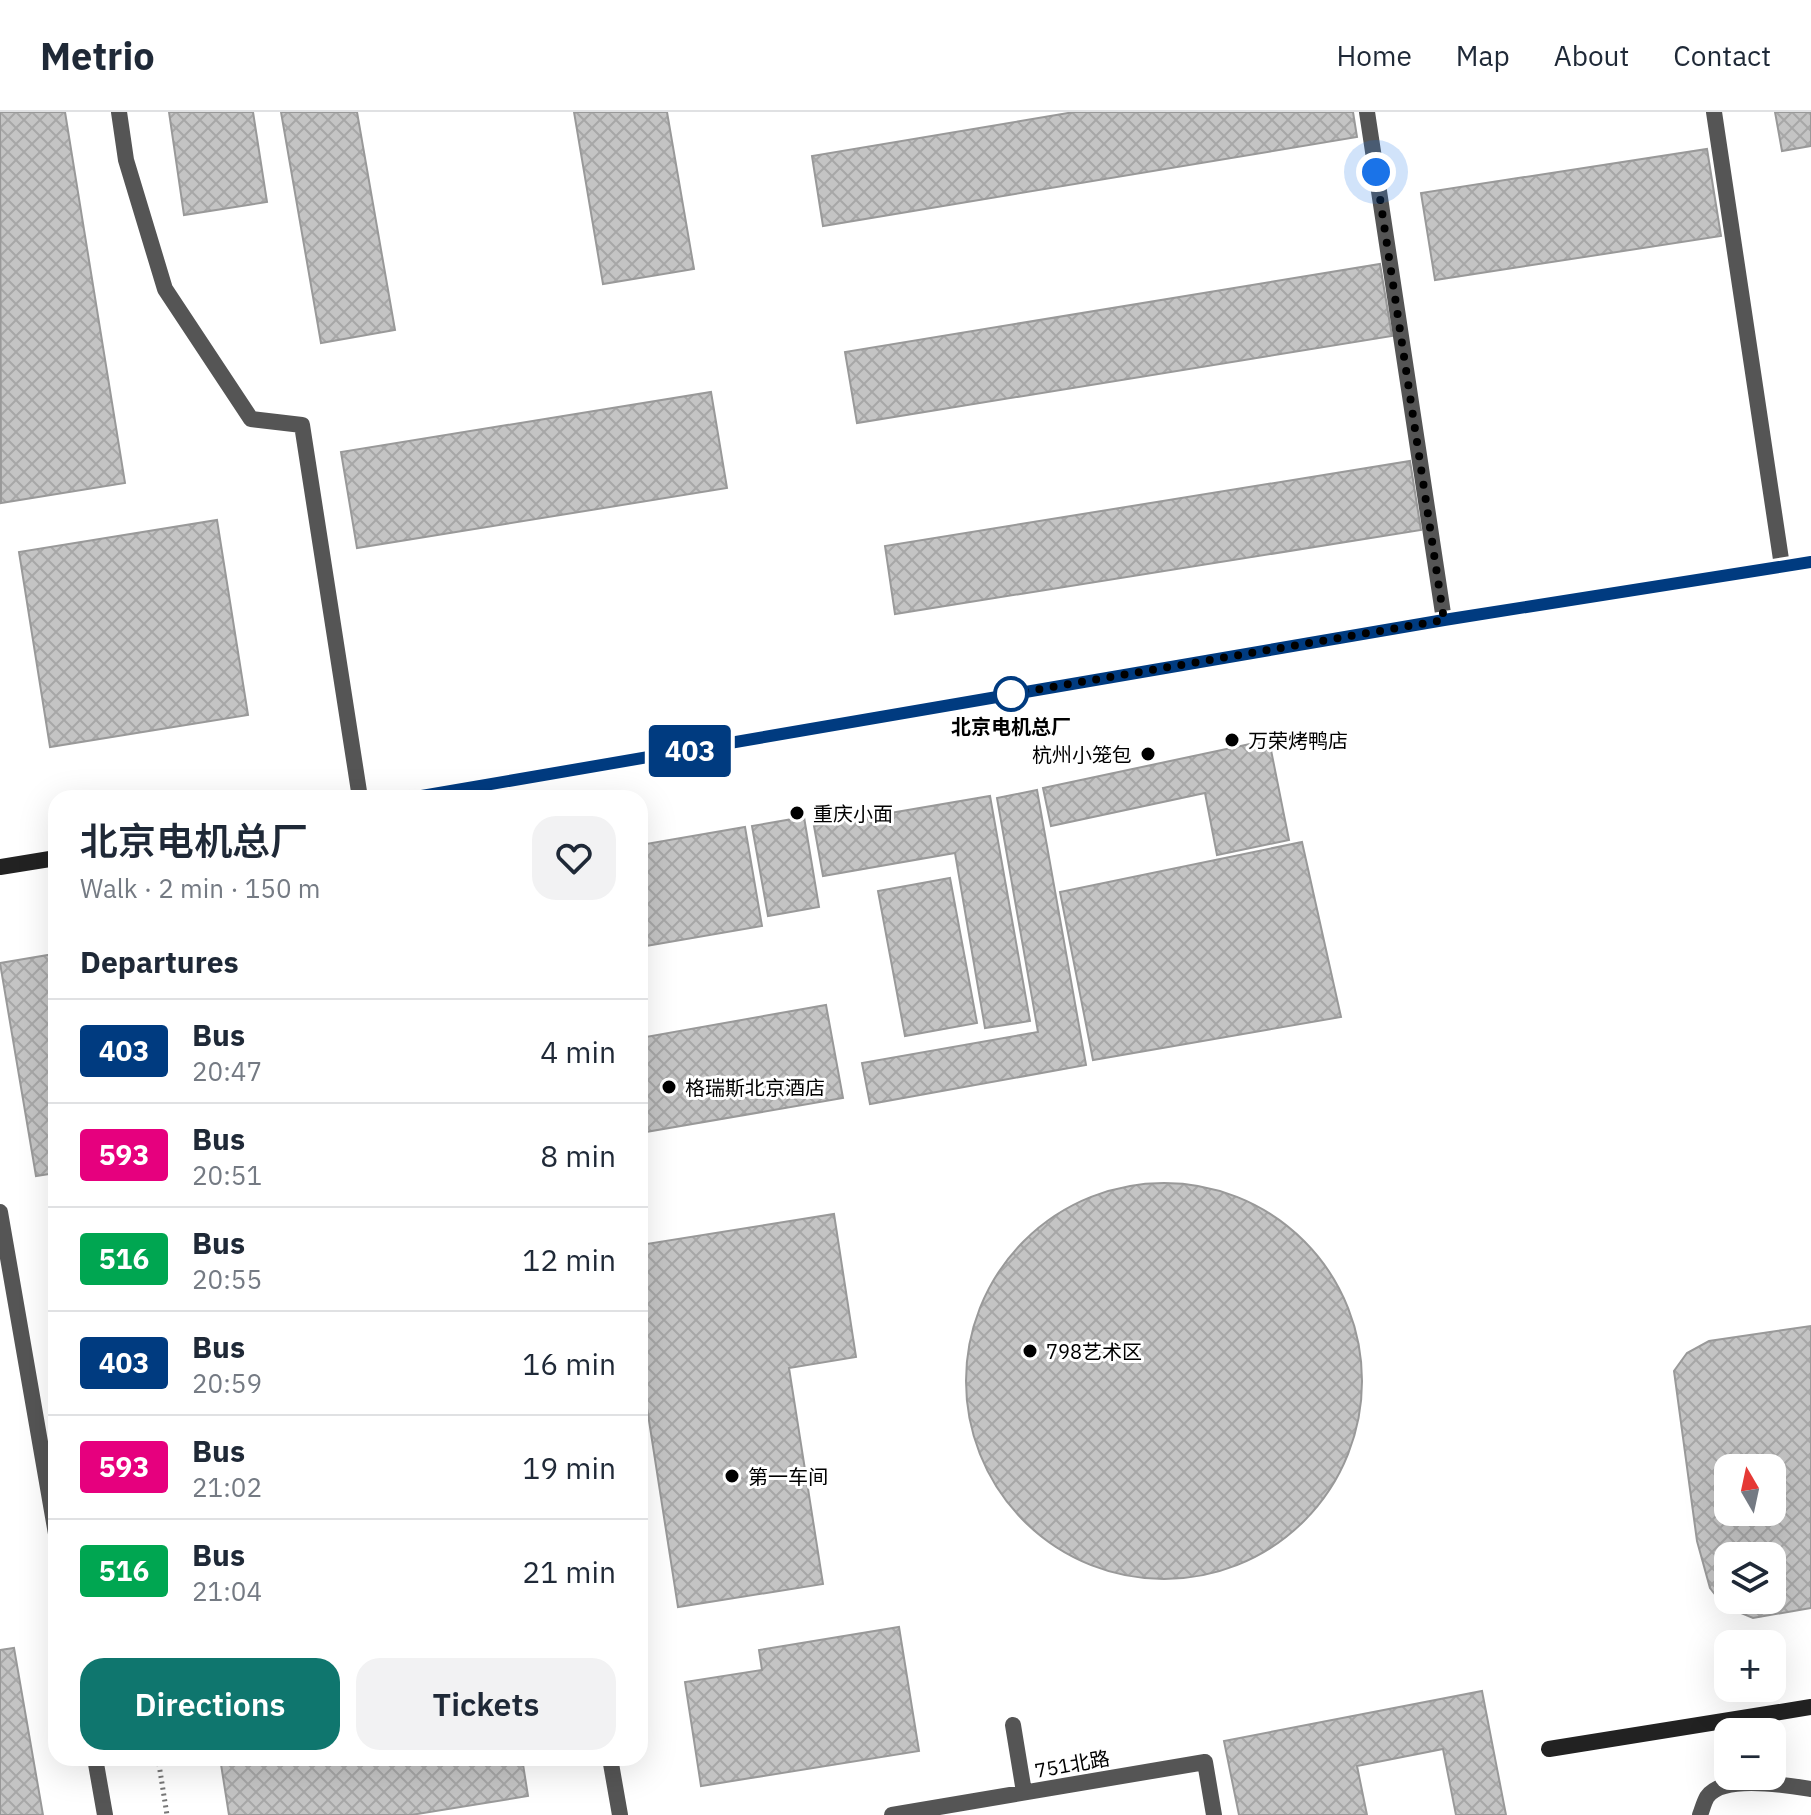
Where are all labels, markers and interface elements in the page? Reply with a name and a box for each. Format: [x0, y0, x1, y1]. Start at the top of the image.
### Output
text: Metrio [40, 31, 155, 80]
text: Home [1336, 37, 1412, 74]
text: Map [1456, 37, 1510, 74]
text: About [1554, 37, 1629, 74]
text: Contact [1673, 37, 1771, 74]
your location [1356, 152, 1396, 192]
marker: 北京电机总厂 [994, 677, 1028, 711]
place label: 北京电机总厂 [951, 713, 1071, 740]
line badge: 403 [644, 725, 736, 777]
place label: 万荣烤鸭店 [1248, 727, 1348, 754]
marker: 万荣烤鸭店 [1223, 731, 1241, 749]
text: 403 [665, 732, 715, 769]
place label: 杭州小笼包 [1032, 741, 1132, 768]
marker: 杭州小笼包 [1139, 745, 1157, 763]
place label: 重庆小面 [813, 800, 893, 827]
marker: 重庆小面 [788, 804, 806, 822]
text: 北京电机总厂 [80, 816, 308, 865]
button: heart [532, 816, 616, 900]
text: Walk · 2 min · 150 m [80, 871, 320, 905]
text: Departures [80, 942, 239, 981]
text: Bus [192, 1015, 245, 1054]
text: 403 [99, 1032, 149, 1069]
text: 4 min [540, 1032, 616, 1071]
text: 20:47 [192, 1054, 262, 1088]
place label: 格瑞斯北京酒店 [685, 1074, 825, 1101]
marker: 格瑞斯北京酒店 [660, 1078, 678, 1096]
text: Bus [192, 1119, 245, 1158]
text: 593 [99, 1136, 149, 1173]
text: 8 min [540, 1136, 616, 1175]
text: 20:51 [192, 1158, 262, 1192]
text: Bus [192, 1223, 245, 1262]
text: 516 [99, 1240, 149, 1277]
text: 12 min [522, 1240, 616, 1279]
text: 20:55 [192, 1262, 262, 1296]
text: Bus [192, 1327, 245, 1366]
place label: 798艺术区 [1046, 1338, 1142, 1365]
marker: 798艺术区 [1021, 1342, 1039, 1360]
text: 403 [99, 1344, 149, 1381]
text: 16 min [522, 1344, 616, 1383]
text: 20:59 [192, 1366, 262, 1400]
text: Bus [192, 1431, 245, 1470]
text: 593 [99, 1448, 149, 1485]
text: 19 min [522, 1448, 616, 1487]
north arrow [1714, 1454, 1786, 1526]
map controls [1714, 1454, 1786, 1790]
place label: 第一车间 [748, 1463, 828, 1490]
marker: 第一车间 [723, 1467, 741, 1485]
text: 21:02 [192, 1470, 262, 1504]
text: Bus [192, 1535, 245, 1574]
button: layers [1714, 1542, 1786, 1614]
text: 516 [99, 1552, 149, 1589]
text: 21 min [522, 1552, 616, 1591]
text: 21:04 [192, 1574, 262, 1608]
button: + [1714, 1630, 1786, 1702]
button: Directions [80, 1658, 340, 1750]
button: Tickets [356, 1658, 616, 1750]
button: − [1714, 1718, 1786, 1790]
street label: 751北路 [1032, 1744, 1112, 1784]

